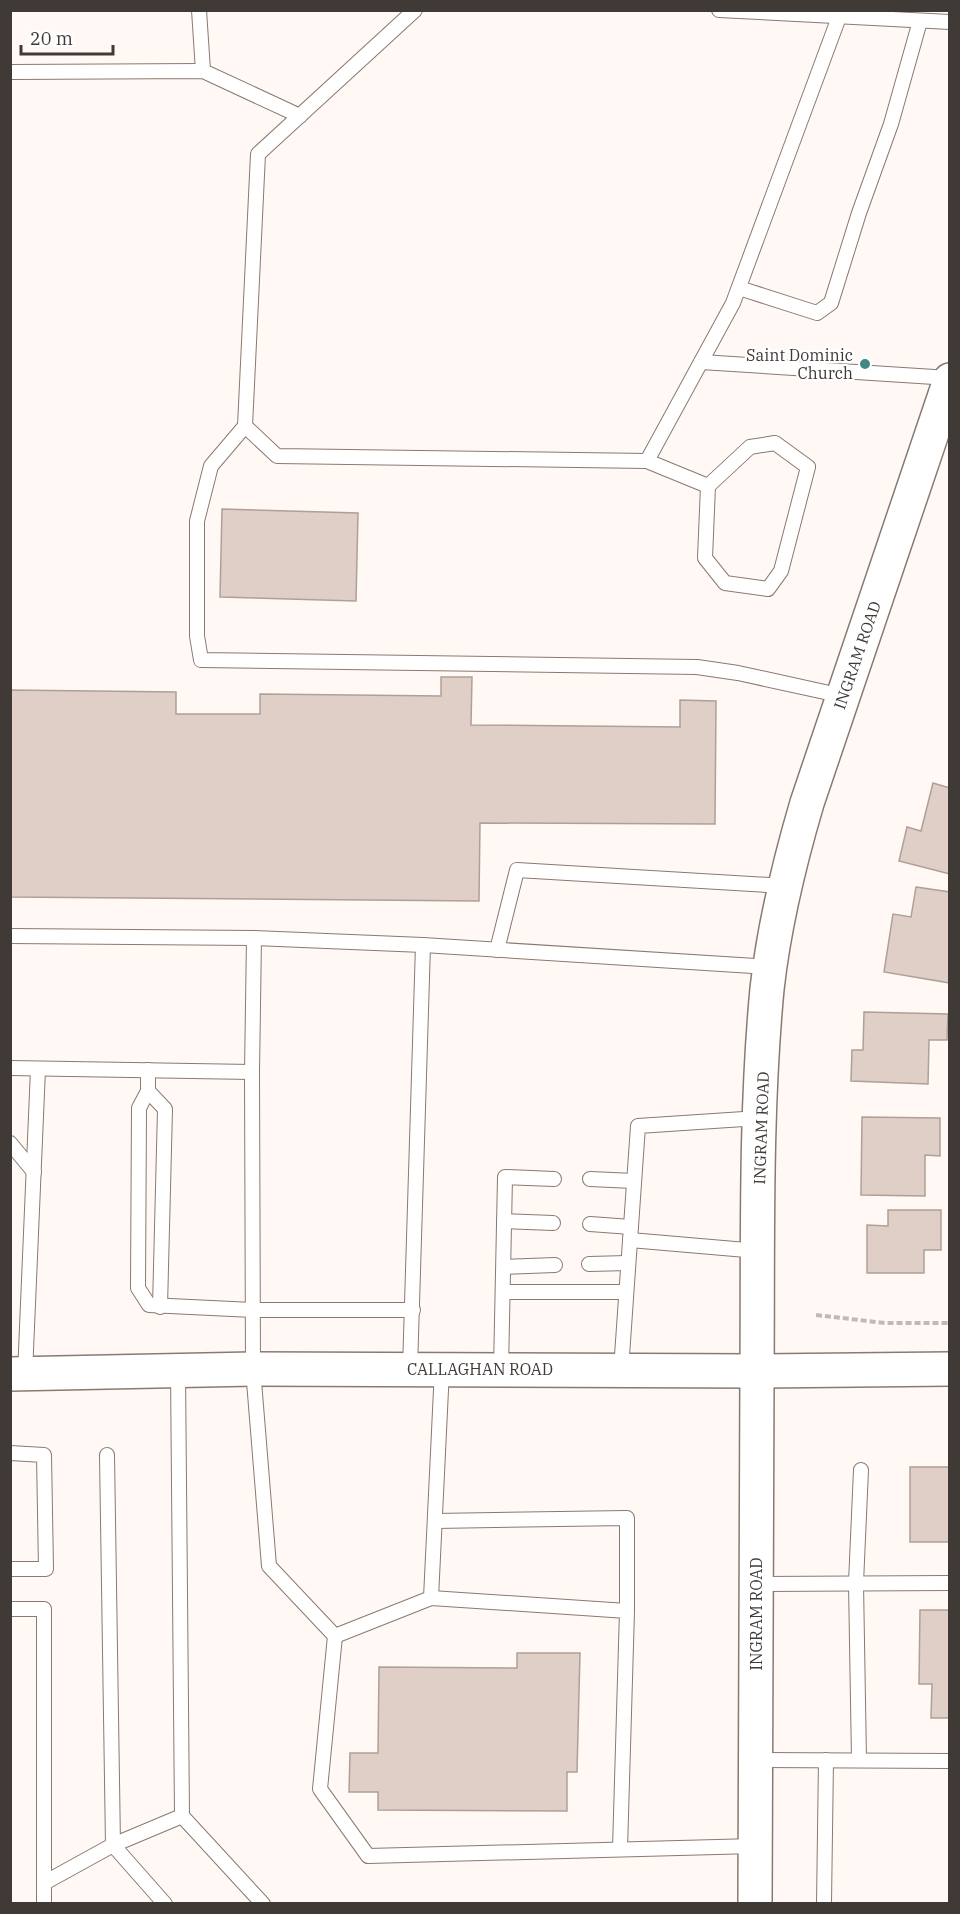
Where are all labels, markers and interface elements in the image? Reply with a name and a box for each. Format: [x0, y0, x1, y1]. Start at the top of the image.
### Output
scale bar [21, 18, 112, 56]
text: 20 m [30, 27, 73, 50]
place label: Saint Dominic Church [746, 345, 853, 383]
marker: Saint Dominic Church [858, 357, 872, 371]
street label: INGRAM ROAD [829, 598, 885, 712]
street label: INGRAM ROAD [749, 1071, 773, 1185]
street label: CALLAGHAN ROAD [407, 1359, 553, 1379]
street label: INGRAM ROAD [746, 1558, 766, 1671]

